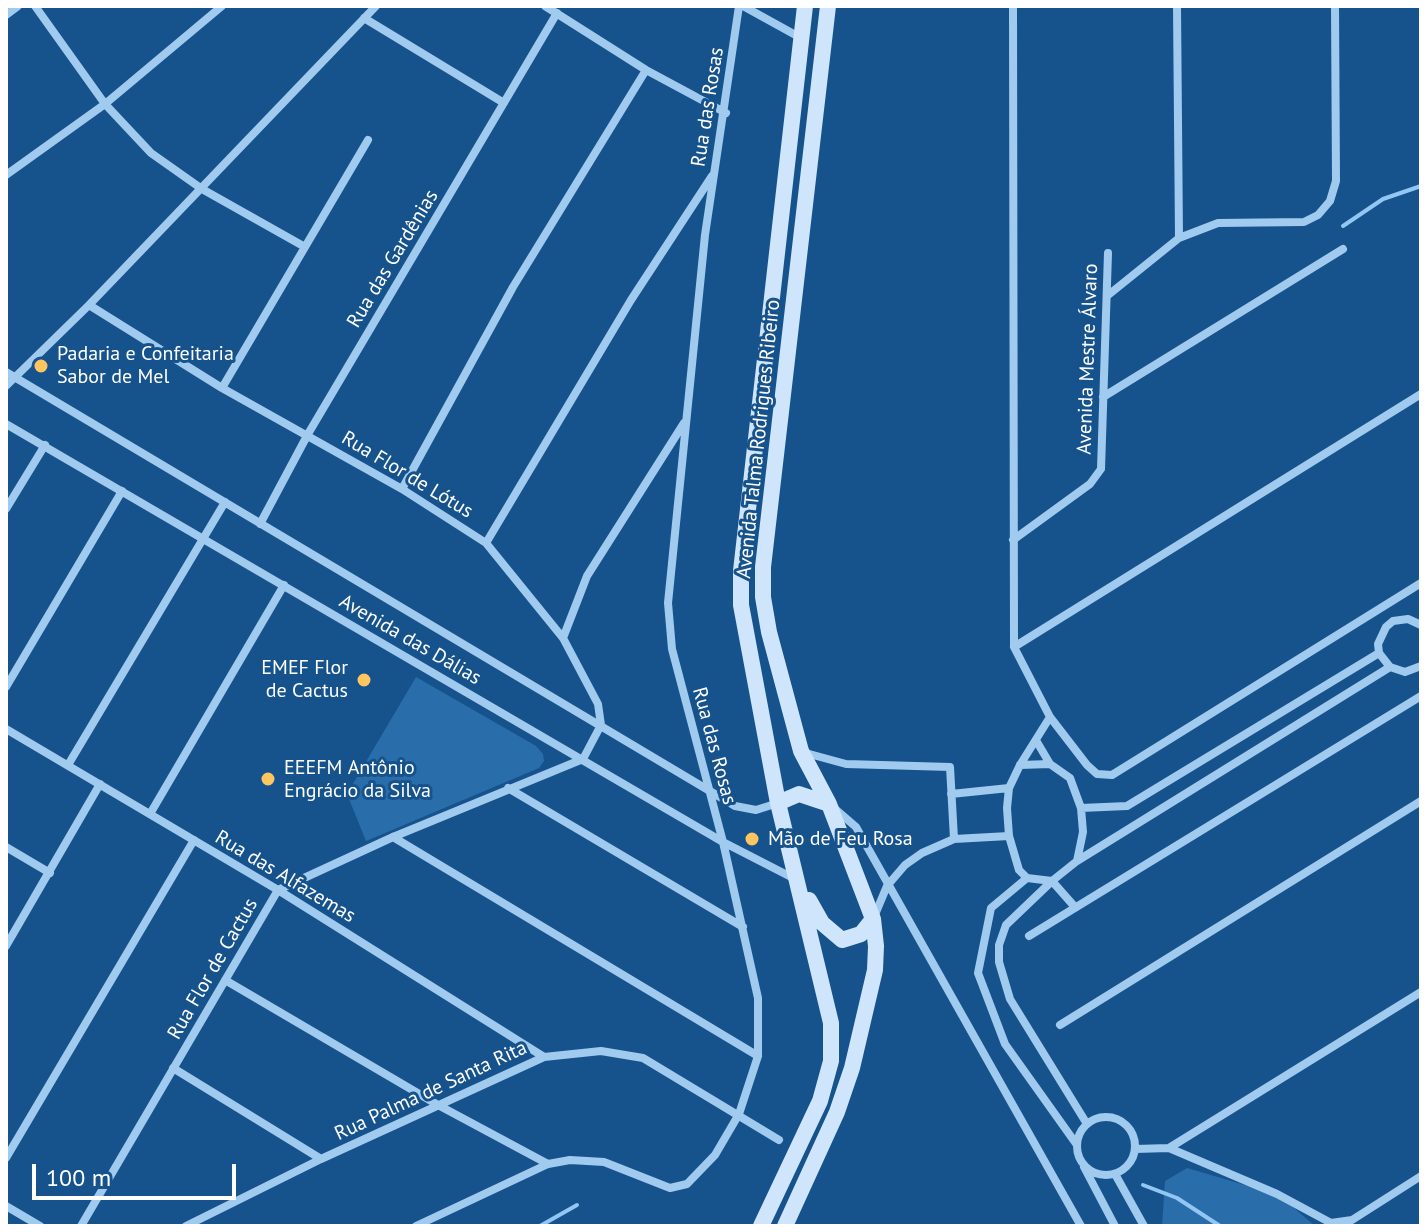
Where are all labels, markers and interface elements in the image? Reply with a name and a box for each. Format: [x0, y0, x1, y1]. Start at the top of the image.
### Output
street label: Rua das Rosas [687, 46, 729, 168]
street label: Rua das Gardênias [342, 186, 444, 332]
street label: Avenida Mestre Álvaro [1073, 263, 1103, 455]
street label: Avenida Talma Rodrigues Ribeiro [732, 298, 786, 580]
place label: Padaria e Confeitaria Sabor de Mel [57, 342, 234, 389]
marker: Padaria e Confeitaria Sabor de Mel [32, 357, 50, 375]
street label: Rua Flor de Lótus [337, 426, 477, 524]
street label: Avenida das Dálias [335, 590, 485, 690]
place label: EMEF Flor de Cactus [261, 656, 348, 703]
marker: EMEF Flor de Cactus [355, 671, 373, 689]
street label: Rua das Rosas [687, 685, 741, 807]
place label: EEEFM Antônio Engrácio da Silva [284, 756, 431, 803]
marker: EEEFM Antônio Engrácio da Silva [259, 770, 277, 788]
street label: Rua das Alfazemas [211, 826, 359, 928]
place label: Mão de Feu Rosa [768, 827, 913, 851]
marker: Mão de Feu Rosa [743, 830, 761, 848]
street label: Rua Flor de Cactus [163, 894, 263, 1044]
street label: Rua Palma de Santa Rita [331, 1036, 531, 1146]
scale bar [36, 1148, 240, 1198]
text: 100 m [46, 1162, 111, 1193]

